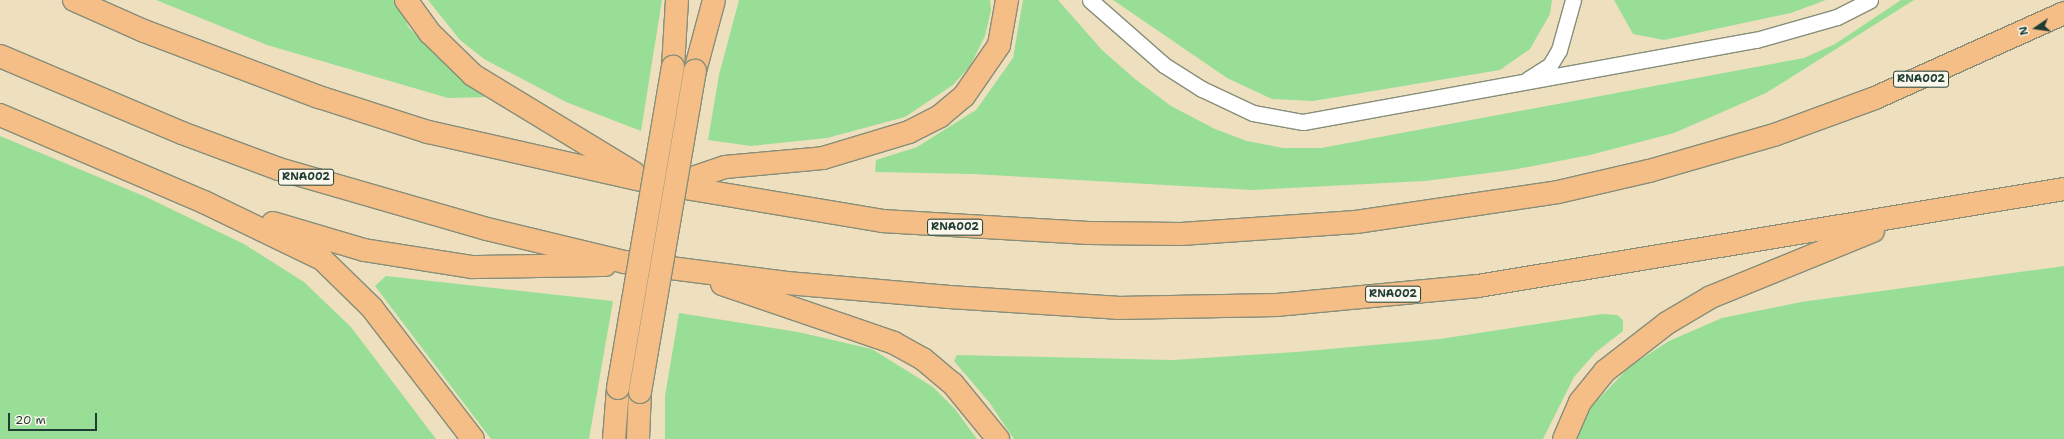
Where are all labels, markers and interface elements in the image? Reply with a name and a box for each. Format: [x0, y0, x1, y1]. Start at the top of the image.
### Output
north arrow [2016, 8, 2056, 48]
text: N [2016, 25, 2032, 37]
road number: RNA002 [1893, 70, 1949, 88]
road number: RNA002 [278, 168, 334, 186]
road number: RNA002 [927, 218, 983, 236]
road number: RNA002 [1365, 285, 1421, 303]
scale bar [10, 405, 99, 431]
text: 20 m [15, 412, 46, 428]

